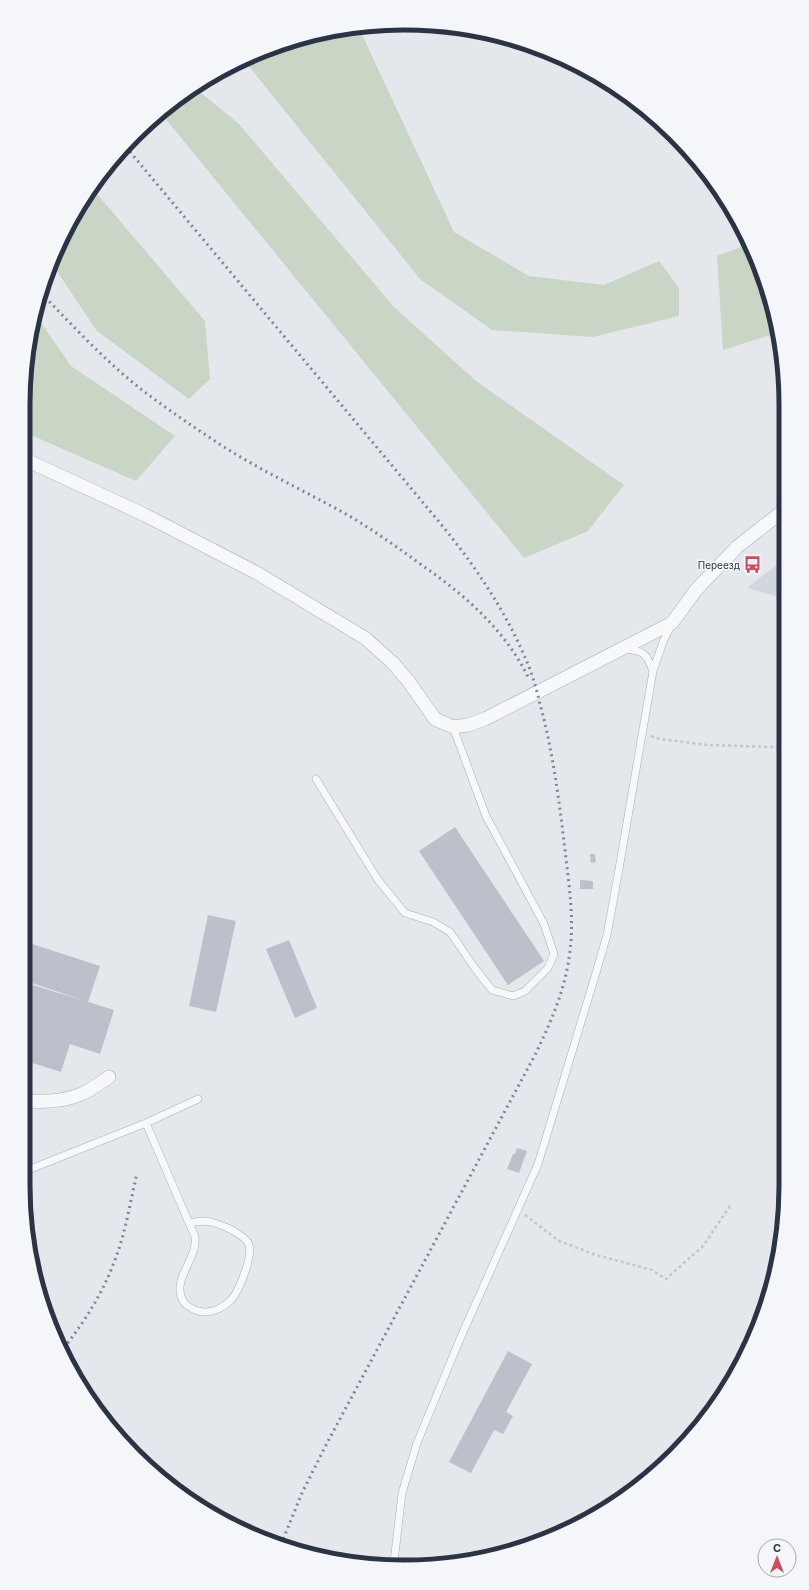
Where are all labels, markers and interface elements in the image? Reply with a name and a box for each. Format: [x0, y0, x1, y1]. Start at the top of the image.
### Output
bus stop icon: Переезд [743, 555, 763, 575]
place label: Переезд [698, 559, 740, 571]
north arrow [757, 1538, 797, 1578]
text: С [773, 1541, 781, 1555]

